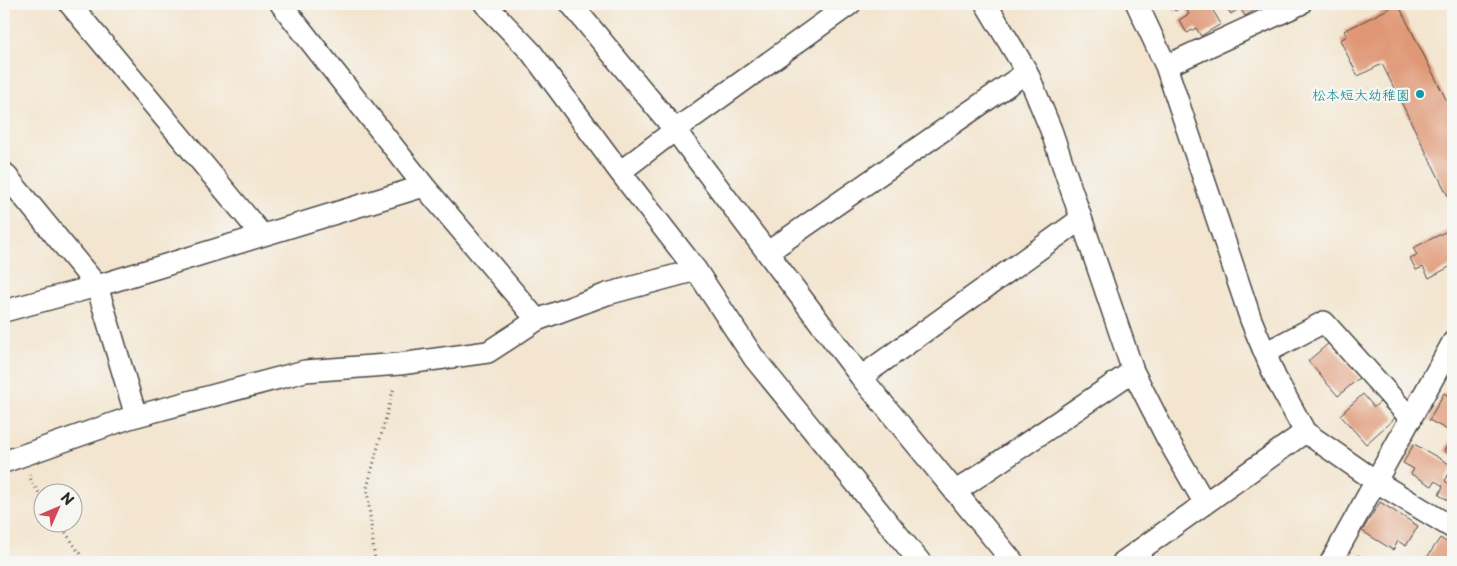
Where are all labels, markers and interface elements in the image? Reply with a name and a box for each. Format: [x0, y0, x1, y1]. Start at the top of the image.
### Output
place label: 松本短大幼稚園 [1312, 84, 1410, 105]
marker: 松本短大幼稚園 [1414, 88, 1426, 100]
north arrow [32, 484, 82, 534]
text: N [56, 487, 79, 510]

